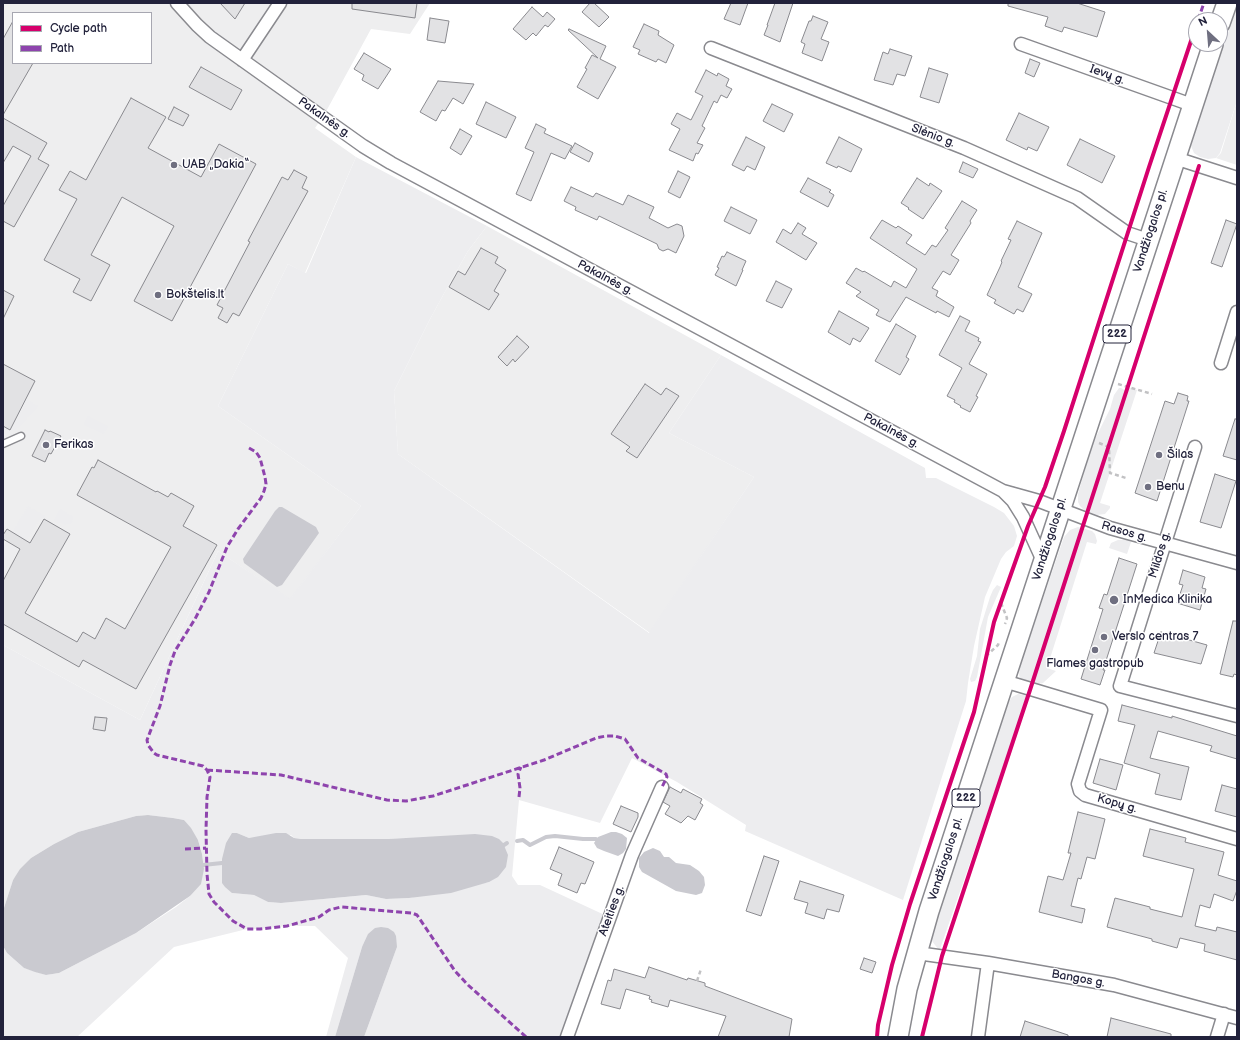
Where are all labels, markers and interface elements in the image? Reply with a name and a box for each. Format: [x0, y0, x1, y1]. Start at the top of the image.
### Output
legend [12, 12, 152, 64]
north arrow [1188, 12, 1228, 52]
text: N [1196, 14, 1210, 29]
text: Cycle path [50, 21, 107, 36]
text: Path [50, 41, 74, 56]
street label: Ievų g. [1088, 62, 1126, 88]
street label: Pakalnės g. [295, 95, 353, 141]
street label: Slėnio g. [909, 121, 957, 151]
place label: UAB „Dakia“ [182, 158, 249, 172]
marker: UAB „Dakia“ [169, 160, 179, 170]
street label: Vandžiogalos pl. [1131, 187, 1171, 275]
street label: Pakalnės g. [575, 257, 635, 299]
place label: Bokštelis.lt [166, 288, 224, 302]
marker: Bokštelis.lt [153, 290, 163, 300]
road number: 222 [1103, 325, 1131, 343]
street label: Pakalnės g. [861, 410, 921, 452]
place label: Ferikas [54, 438, 93, 452]
marker: Ferikas [41, 440, 51, 450]
place label: Šilas [1167, 448, 1193, 462]
marker: Šilas [1154, 450, 1164, 460]
place label: Benu [1156, 480, 1185, 494]
marker: Benu [1143, 482, 1153, 492]
street label: Vandžiogalos pl. [1030, 495, 1070, 583]
street label: Rasos g. [1100, 519, 1148, 545]
street label: Mildos g. [1146, 530, 1174, 580]
place label: InMedica Klinika [1123, 593, 1212, 607]
marker: InMedica Klinika [1108, 594, 1120, 606]
place label: Verslo centras 7 [1112, 630, 1198, 644]
marker: Verslo centras 7 [1099, 632, 1109, 642]
marker: Flames gastropub [1090, 645, 1100, 655]
place label: Flames gastropub [1046, 657, 1144, 671]
road number: 222 [952, 789, 980, 807]
street label: Kopų g. [1095, 791, 1139, 817]
street label: Vandžiogalos pl. [926, 815, 966, 903]
street label: Ateities g. [596, 884, 628, 938]
street label: Bangos g. [1050, 967, 1106, 991]

